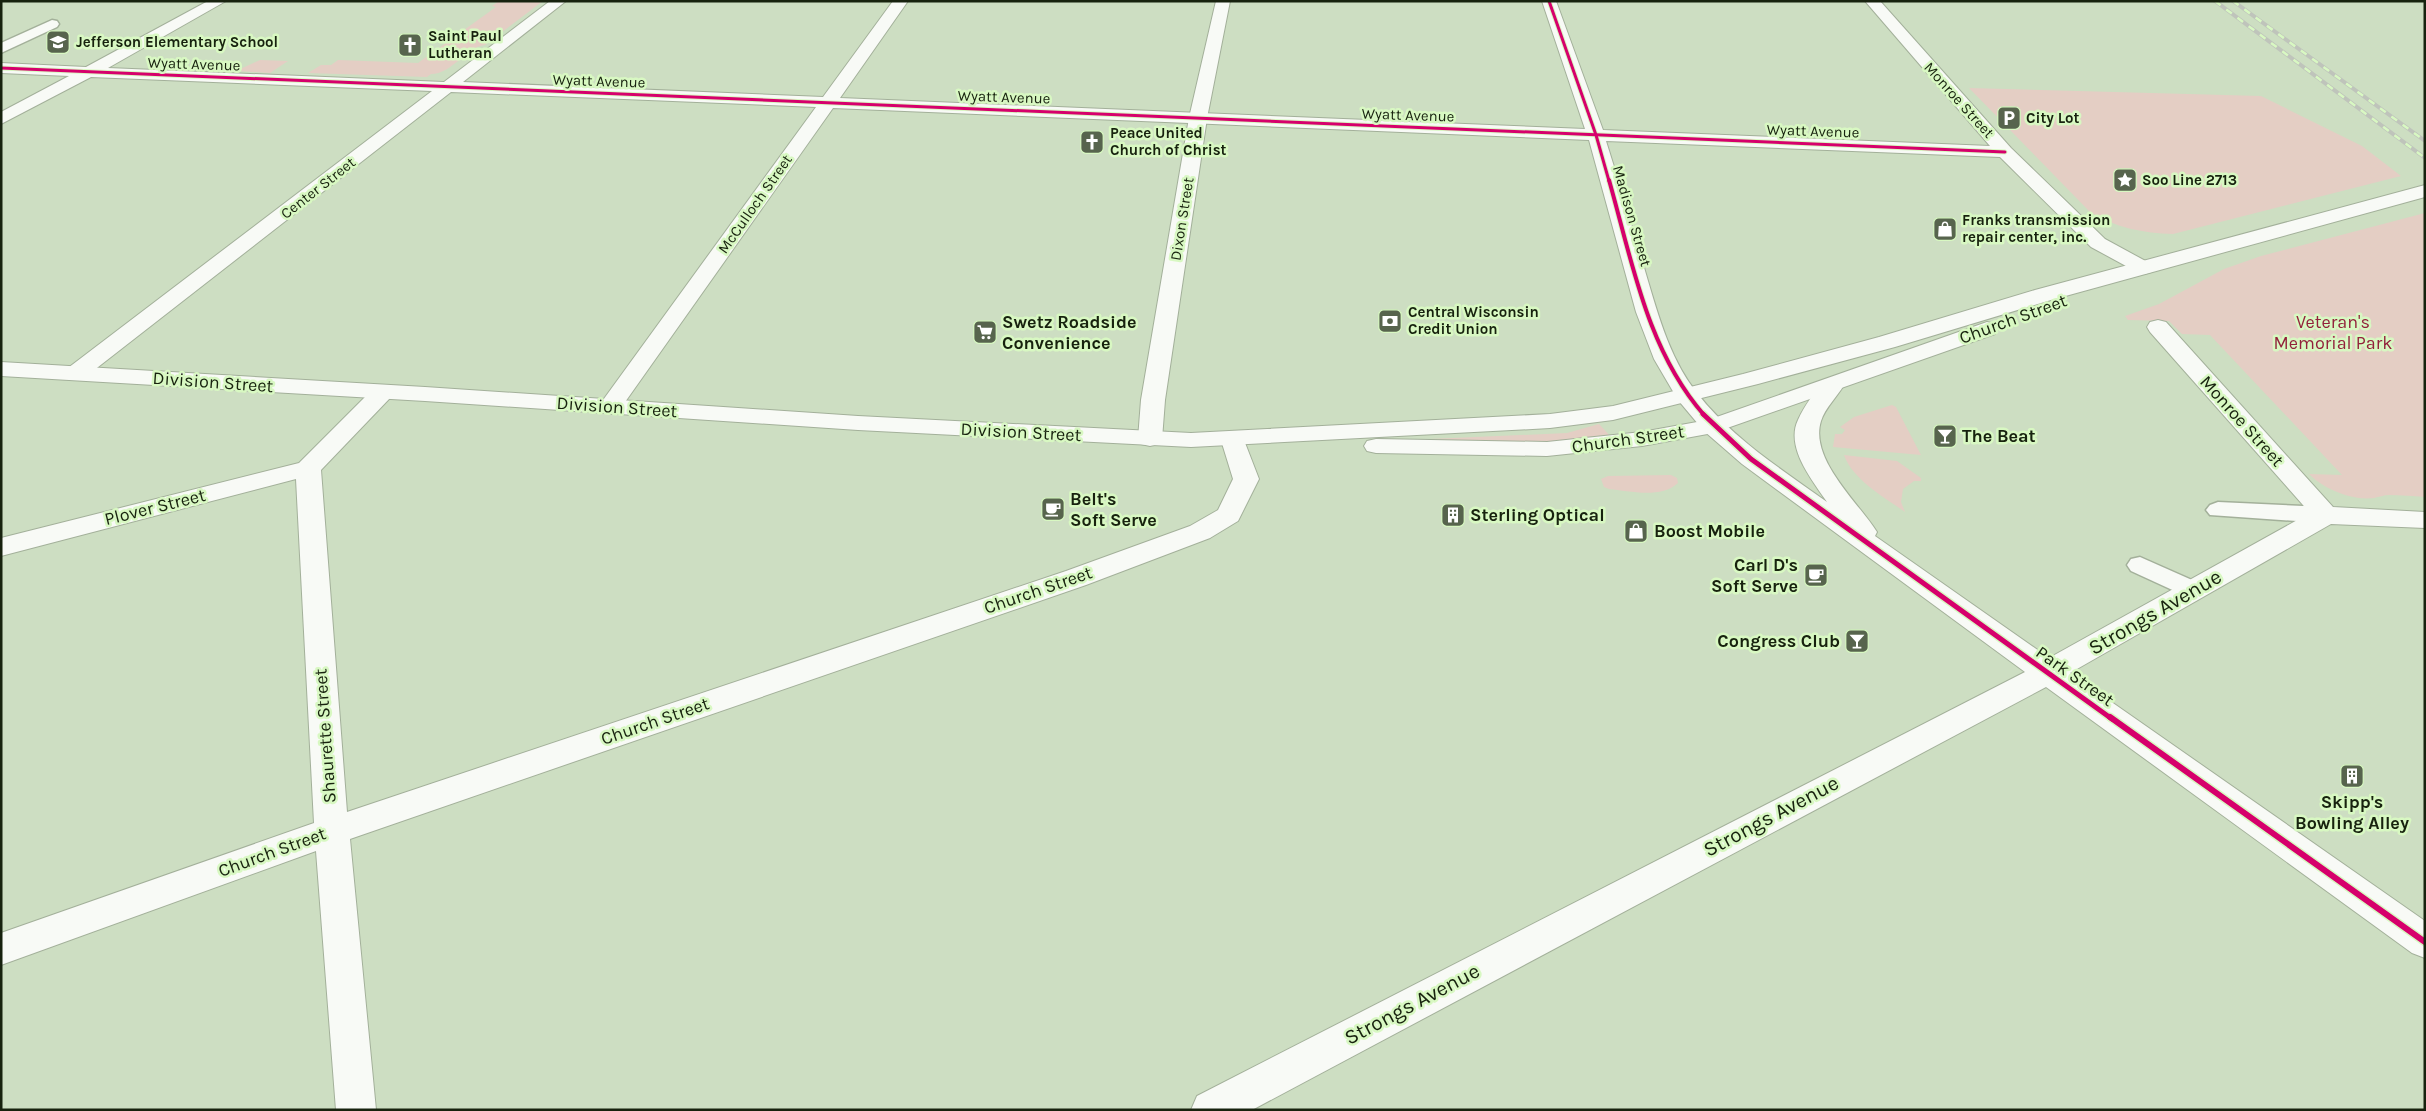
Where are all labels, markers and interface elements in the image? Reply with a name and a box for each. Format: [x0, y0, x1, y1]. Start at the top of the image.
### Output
place label: Saint Paul Lutheran [428, 27, 502, 62]
school or university icon: Jefferson Elementary School [45, 29, 71, 55]
church icon: Saint Paul Lutheran [397, 32, 423, 58]
place label: Jefferson Elementary School [76, 33, 278, 51]
street label: Wyatt Avenue [147, 53, 241, 75]
street label: Monroe Street [1920, 58, 1998, 142]
street label: Wyatt Avenue [552, 70, 646, 92]
street label: Wyatt Avenue [957, 86, 1051, 108]
street label: Wyatt Avenue [1361, 104, 1455, 126]
parking icon: City Lot [1996, 105, 2022, 131]
place label: City Lot [2026, 109, 2080, 127]
street label: Wyatt Avenue [1766, 120, 1860, 142]
place label: Peace United Church of Christ [1110, 124, 1227, 159]
church icon: Peace United Church of Christ [1079, 129, 1105, 155]
street label: McCulloch Street [714, 151, 796, 257]
street label: Center Street [277, 153, 359, 223]
street label: Madison Street [1609, 163, 1655, 269]
place icon: Soo Line 2713 [2112, 167, 2138, 193]
place label: Soo Line 2713 [2142, 171, 2237, 189]
street label: Dixon Street [1167, 176, 1198, 262]
place label: Franks transmission repair center, inc. [1962, 211, 2110, 246]
shop icon: Franks transmission repair center, inc. [1932, 216, 1958, 242]
street label: Church Street [1956, 289, 2070, 349]
place label: Central Wisconsin Credit Union [1408, 303, 1539, 338]
bank icon: Central Wisconsin Credit Union [1377, 308, 1403, 334]
place label: Swetz Roadside Convenience [1002, 311, 1137, 354]
park label: Veteran's Memorial Park [2274, 311, 2392, 354]
supermarket icon: Swetz Roadside Convenience [972, 319, 998, 345]
street label: Division Street [152, 367, 274, 397]
street label: Monroe Street [2195, 371, 2289, 471]
street label: Division Street [556, 392, 678, 422]
street label: Division Street [960, 418, 1082, 446]
street label: Church Street [1570, 420, 1686, 458]
bar icon: The Beat [1932, 423, 1958, 449]
place label: The Beat [1962, 425, 2036, 447]
street label: Plover Street [102, 484, 208, 530]
place label: Belt's Soft Serve [1070, 488, 1157, 531]
cafe icon: Belt's Soft Serve [1040, 496, 1066, 522]
building icon: Sterling Optical [1440, 502, 1466, 528]
place label: Sterling Optical [1470, 504, 1605, 526]
shop icon: Boost Mobile [1623, 518, 1649, 544]
place label: Boost Mobile [1654, 520, 1765, 542]
place label: Carl D's Soft Serve [1711, 554, 1798, 597]
street label: Church Street [981, 561, 1095, 619]
cafe icon: Carl D's Soft Serve [1803, 562, 1829, 588]
street label: Strongs Avenue [2084, 564, 2226, 660]
bar icon: Congress Club [1844, 628, 1870, 654]
place label: Congress Club [1717, 630, 1840, 652]
street label: Park Street [2032, 641, 2118, 711]
street label: Shaurette Street [309, 668, 341, 804]
street label: Church Street [598, 692, 712, 750]
building icon: Skipp's Bowling Alley [2339, 763, 2365, 789]
street label: Strongs Avenue [1699, 770, 1843, 862]
place label: Skipp's Bowling Alley [2295, 791, 2409, 834]
street label: Church Street [215, 822, 329, 882]
street label: Strongs Avenue [1340, 958, 1484, 1050]

